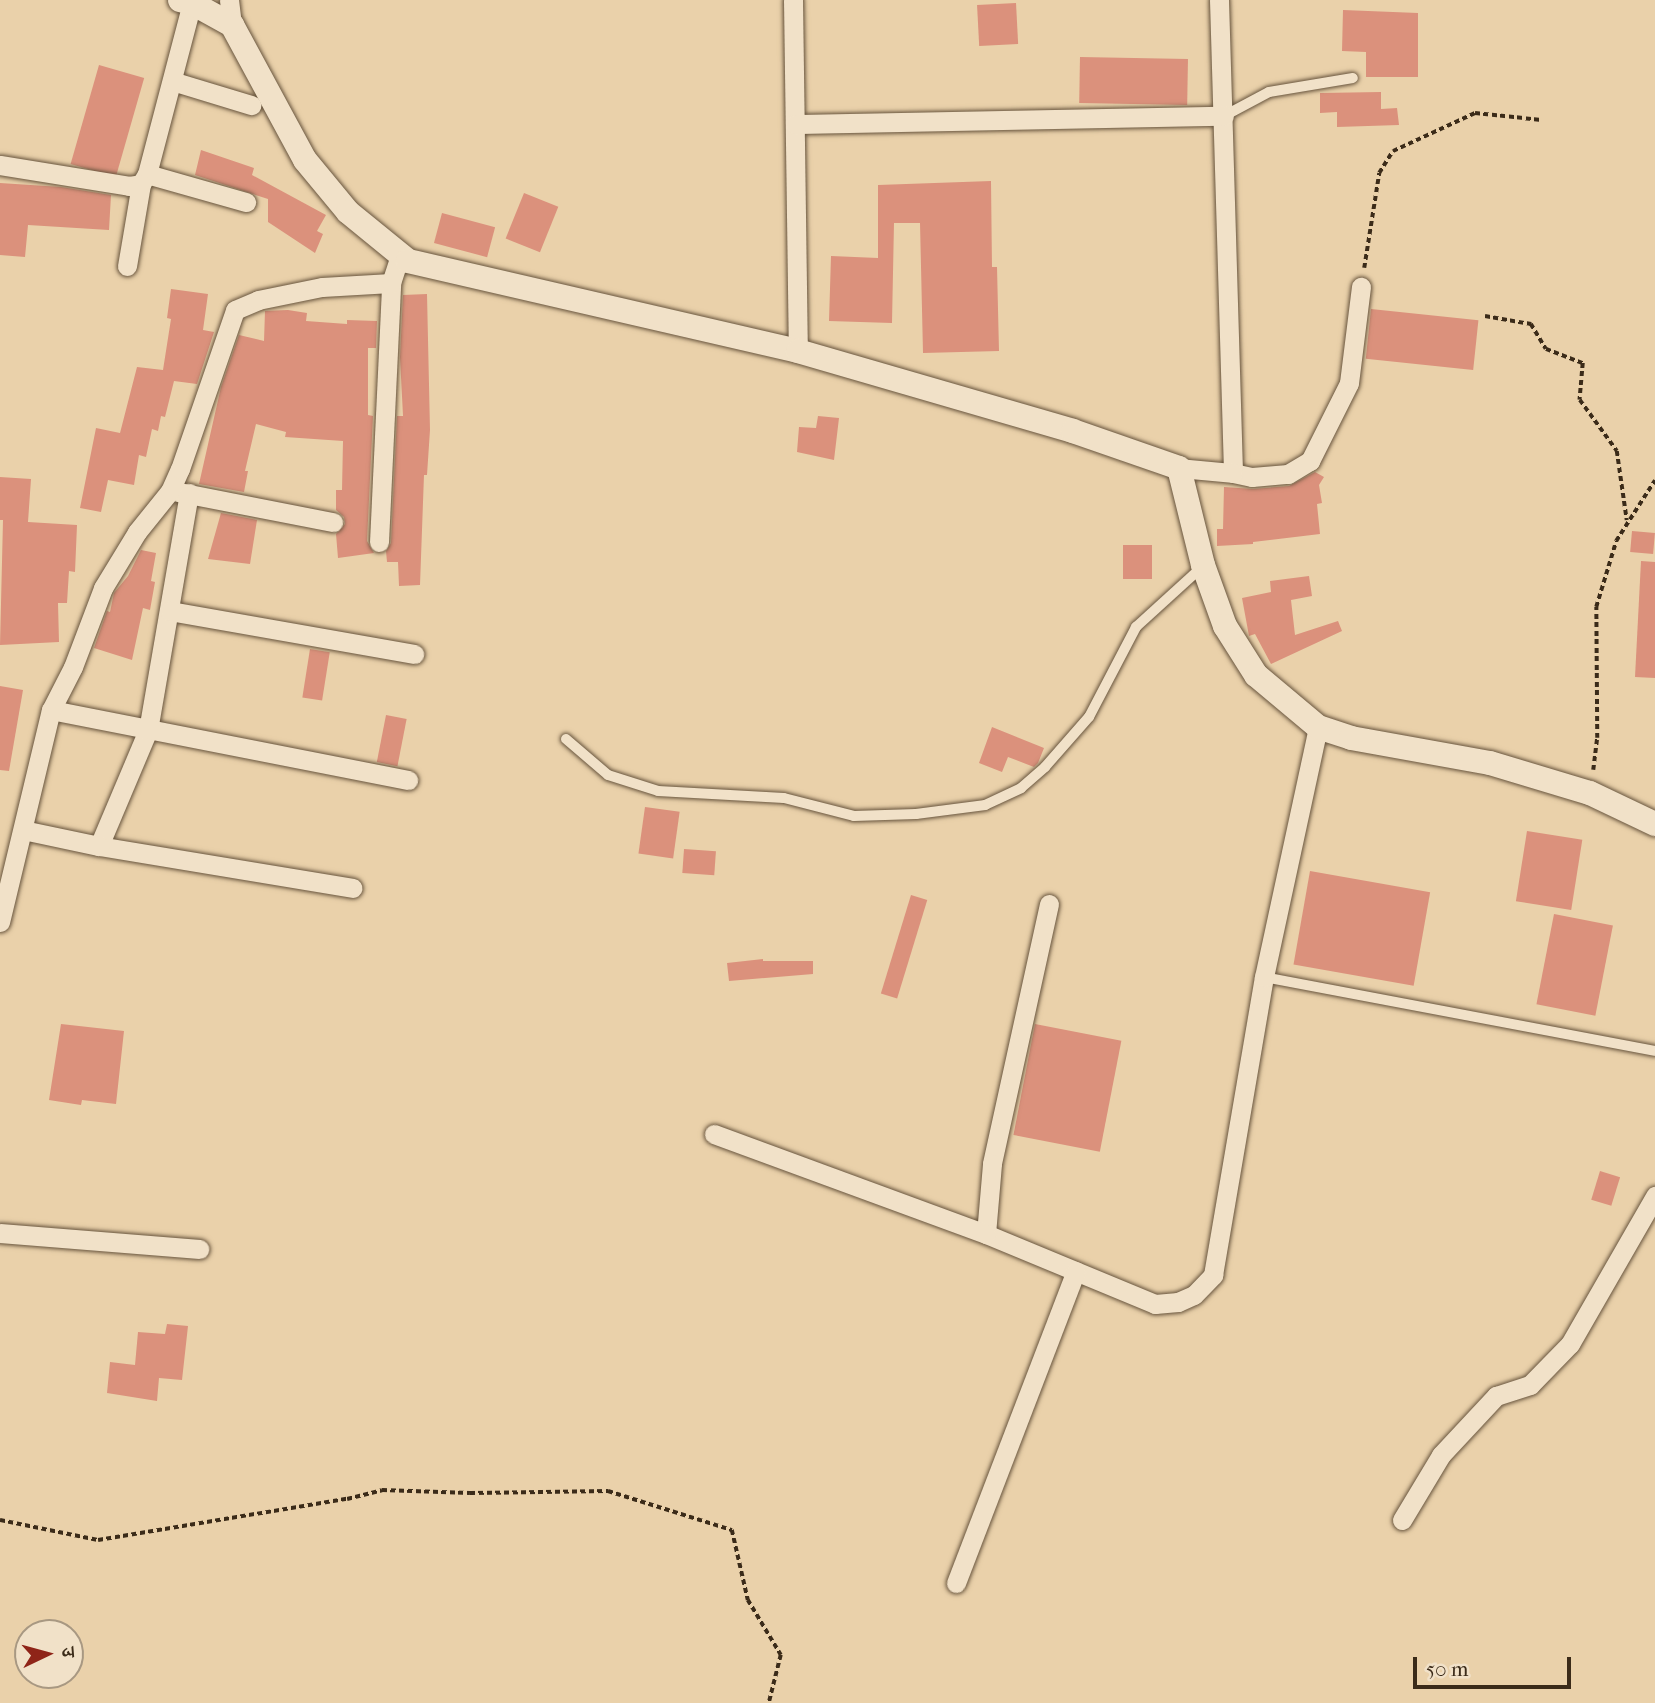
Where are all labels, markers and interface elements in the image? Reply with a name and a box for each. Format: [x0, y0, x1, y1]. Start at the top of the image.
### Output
north arrow [14, 1619, 84, 1689]
scale bar [1417, 1644, 1574, 1688]
text: उ [57, 1647, 79, 1658]
text: 50 m [1426, 1657, 1469, 1681]

